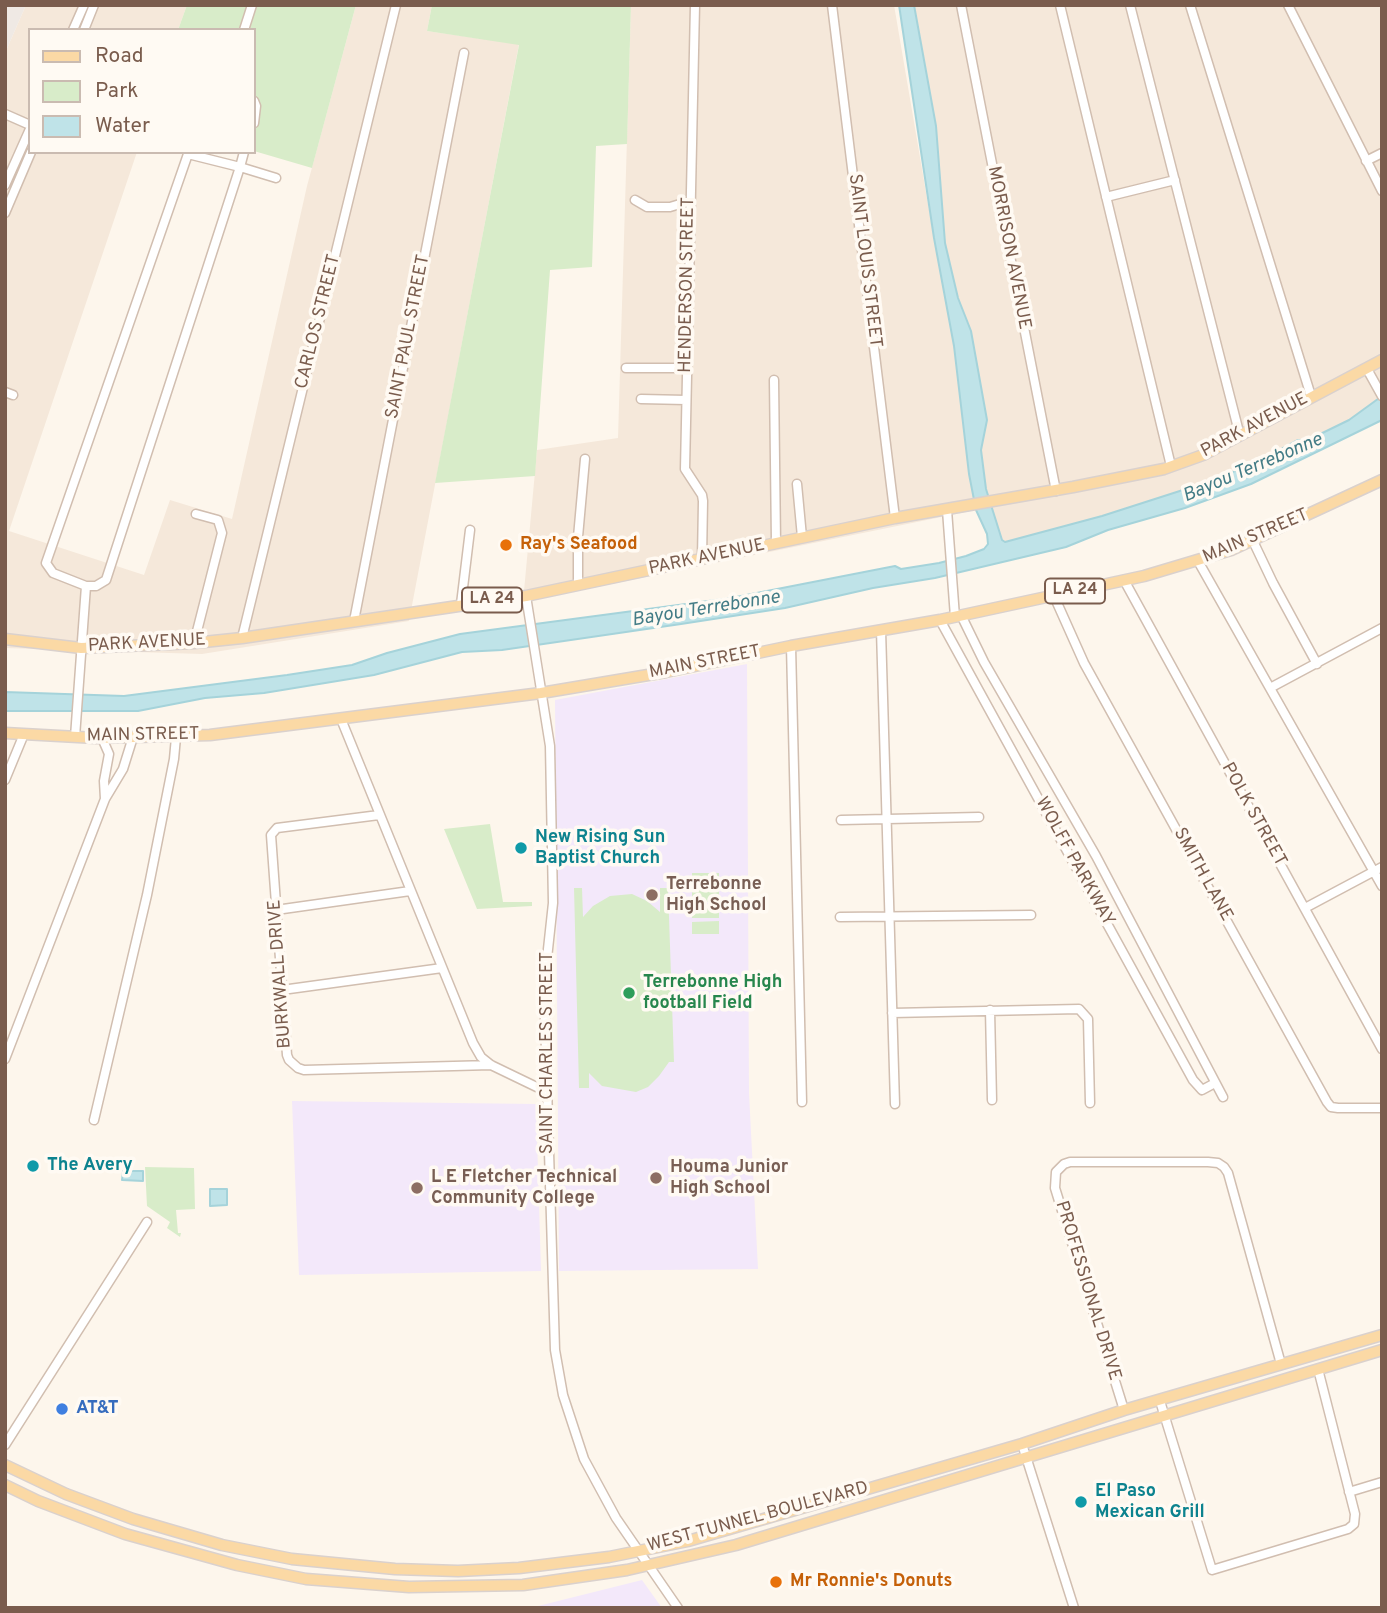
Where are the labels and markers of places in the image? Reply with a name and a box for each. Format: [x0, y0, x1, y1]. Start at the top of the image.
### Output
place label: Ray's Seafood [520, 534, 638, 556]
marker: Ray's Seafood [498, 537, 514, 553]
place label: New Rising Sun Baptist Church [535, 827, 665, 870]
marker: New Rising Sun Baptist Church [513, 840, 529, 856]
place label: Terrebonne High School [666, 874, 767, 917]
marker: Terrebonne High School [644, 887, 660, 903]
place label: Terrebonne High football Field [643, 972, 782, 1014]
marker: Terrebonne High football Field [621, 985, 637, 1001]
place label: The Avery [47, 1155, 133, 1177]
place label: Houma Junior High School [670, 1157, 788, 1200]
marker: The Avery [25, 1158, 41, 1174]
place label: L E Fletcher Technical Community College [431, 1167, 617, 1210]
marker: Houma Junior High School [648, 1170, 664, 1186]
marker: L E Fletcher Technical Community College [409, 1180, 425, 1196]
place label: AT&T [76, 1398, 118, 1420]
marker: AT&T [54, 1401, 70, 1417]
place label: El Paso Mexican Grill [1095, 1481, 1205, 1524]
marker: El Paso Mexican Grill [1073, 1494, 1089, 1510]
place label: Mr Ronnie's Donuts [790, 1571, 952, 1593]
marker: Mr Ronnie's Donuts [768, 1574, 784, 1590]

